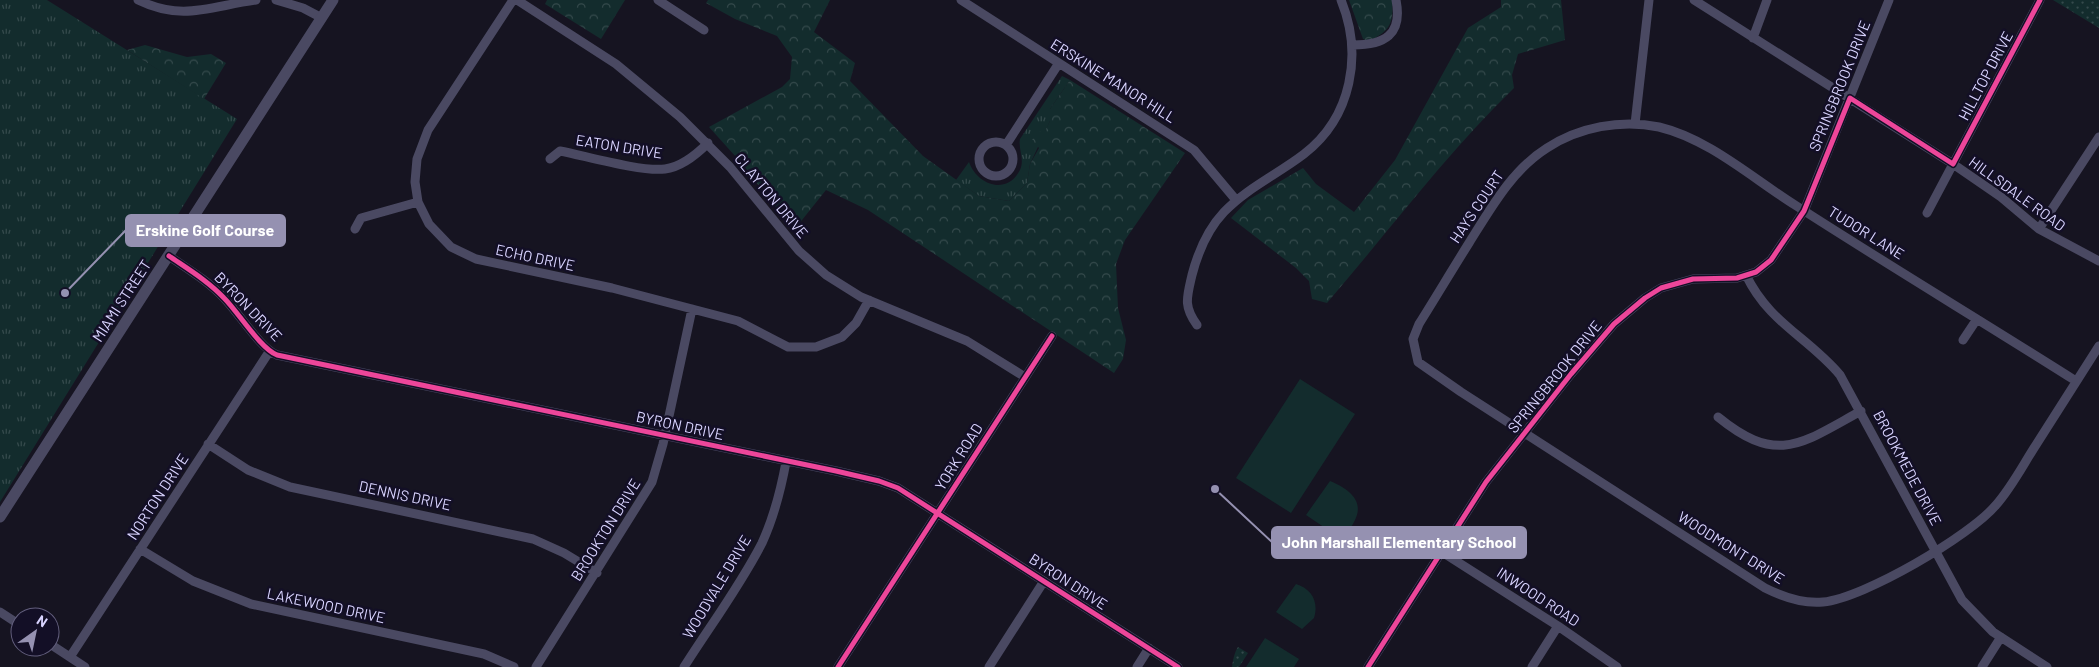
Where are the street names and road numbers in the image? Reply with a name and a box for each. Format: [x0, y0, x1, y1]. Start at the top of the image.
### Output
street label: SPRINGBROOK DRIVE [1805, 18, 1874, 154]
street label: HILLTOP DRIVE [1954, 28, 2016, 123]
street label: ERSKINE MANOR HILL [1048, 34, 1179, 126]
street label: EATON DRIVE [575, 130, 664, 162]
street label: CLAYTON DRIVE [731, 149, 812, 241]
street label: HILLSDALE ROAD [1966, 152, 2069, 234]
street label: HAYS COURT [1445, 167, 1507, 246]
street label: TUDOR LANE [1825, 202, 1908, 263]
street label: ECHO DRIVE [494, 240, 576, 274]
street label: MIAMI STREET [88, 256, 154, 345]
street label: BYRON DRIVE [211, 268, 286, 345]
street label: SPRINGBROOK DRIVE [1503, 317, 1605, 436]
street label: BYRON DRIVE [635, 407, 726, 443]
street label: BROOKMEDE DRIVE [1870, 407, 1946, 528]
street label: YORK ROAD [930, 420, 986, 493]
street label: NORTON DRIVE [123, 450, 192, 543]
street label: BROOKTON DRIVE [567, 475, 644, 584]
street label: DENNIS DRIVE [357, 476, 453, 514]
street label: WOODMONT DRIVE [1675, 507, 1788, 587]
street label: WOODVALE DRIVE [678, 531, 754, 642]
street label: BYRON DRIVE [1026, 549, 1111, 613]
street label: INWOOD ROAD [1494, 563, 1583, 629]
street label: LAKEWOOD DRIVE [265, 584, 387, 626]

